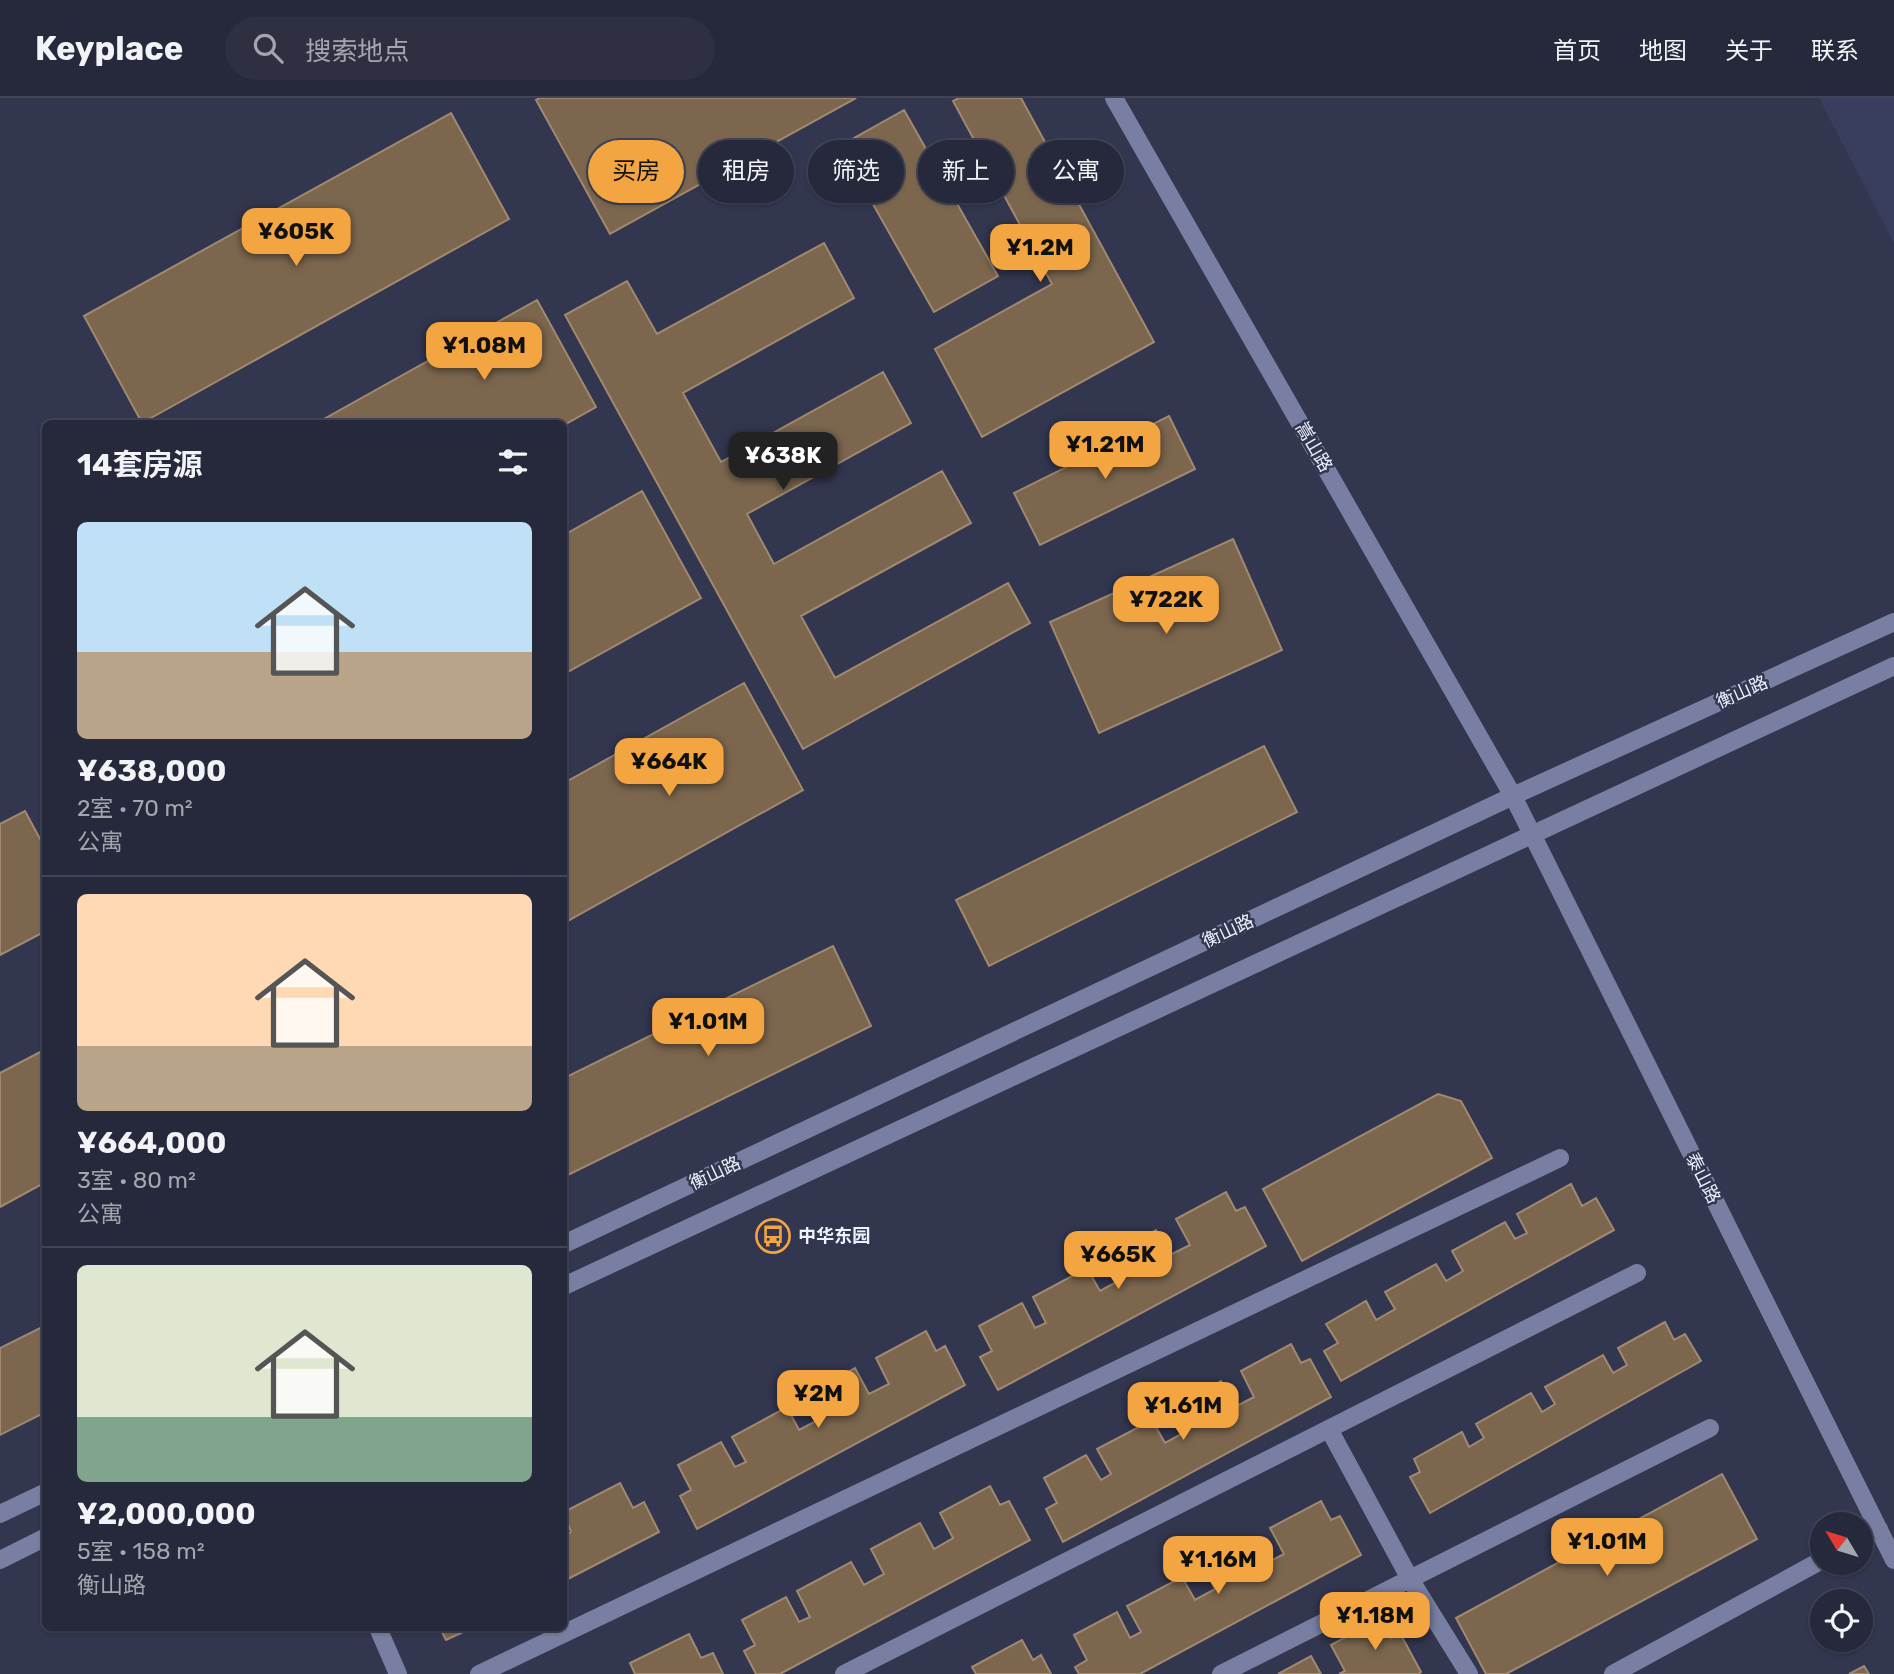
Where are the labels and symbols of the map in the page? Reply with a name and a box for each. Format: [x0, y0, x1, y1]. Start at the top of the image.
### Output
pin: ¥605K [247, 208, 345, 268]
pin: ¥1.2M [991, 225, 1089, 284]
pin: ¥1.08M [427, 322, 541, 382]
street label: 嵩山路 [1291, 418, 1337, 476]
pin: ¥1.21M [1048, 422, 1162, 481]
pin: ¥638K [734, 432, 832, 492]
pin: ¥722K [1117, 576, 1215, 636]
street label: 衡山路 [1713, 671, 1771, 713]
pin: ¥664K [620, 738, 718, 798]
street label: 衡山路 [1199, 910, 1257, 952]
pin: ¥1.01M [651, 998, 765, 1058]
street label: 泰山路 [1681, 1149, 1725, 1207]
street label: 衡山路 [686, 1152, 744, 1194]
bus stop icon: 中华东园 [754, 1217, 792, 1255]
place label: 中华东园 [798, 1225, 870, 1247]
pin: ¥665K [1069, 1232, 1167, 1291]
pin: ¥2M [784, 1370, 852, 1430]
pin: ¥1.61M [1126, 1382, 1240, 1442]
north arrow [1810, 1512, 1872, 1575]
pin: ¥1.01M [1550, 1518, 1664, 1578]
pin: ¥1.16M [1161, 1536, 1275, 1596]
pin: ¥1.18M [1318, 1592, 1432, 1652]

